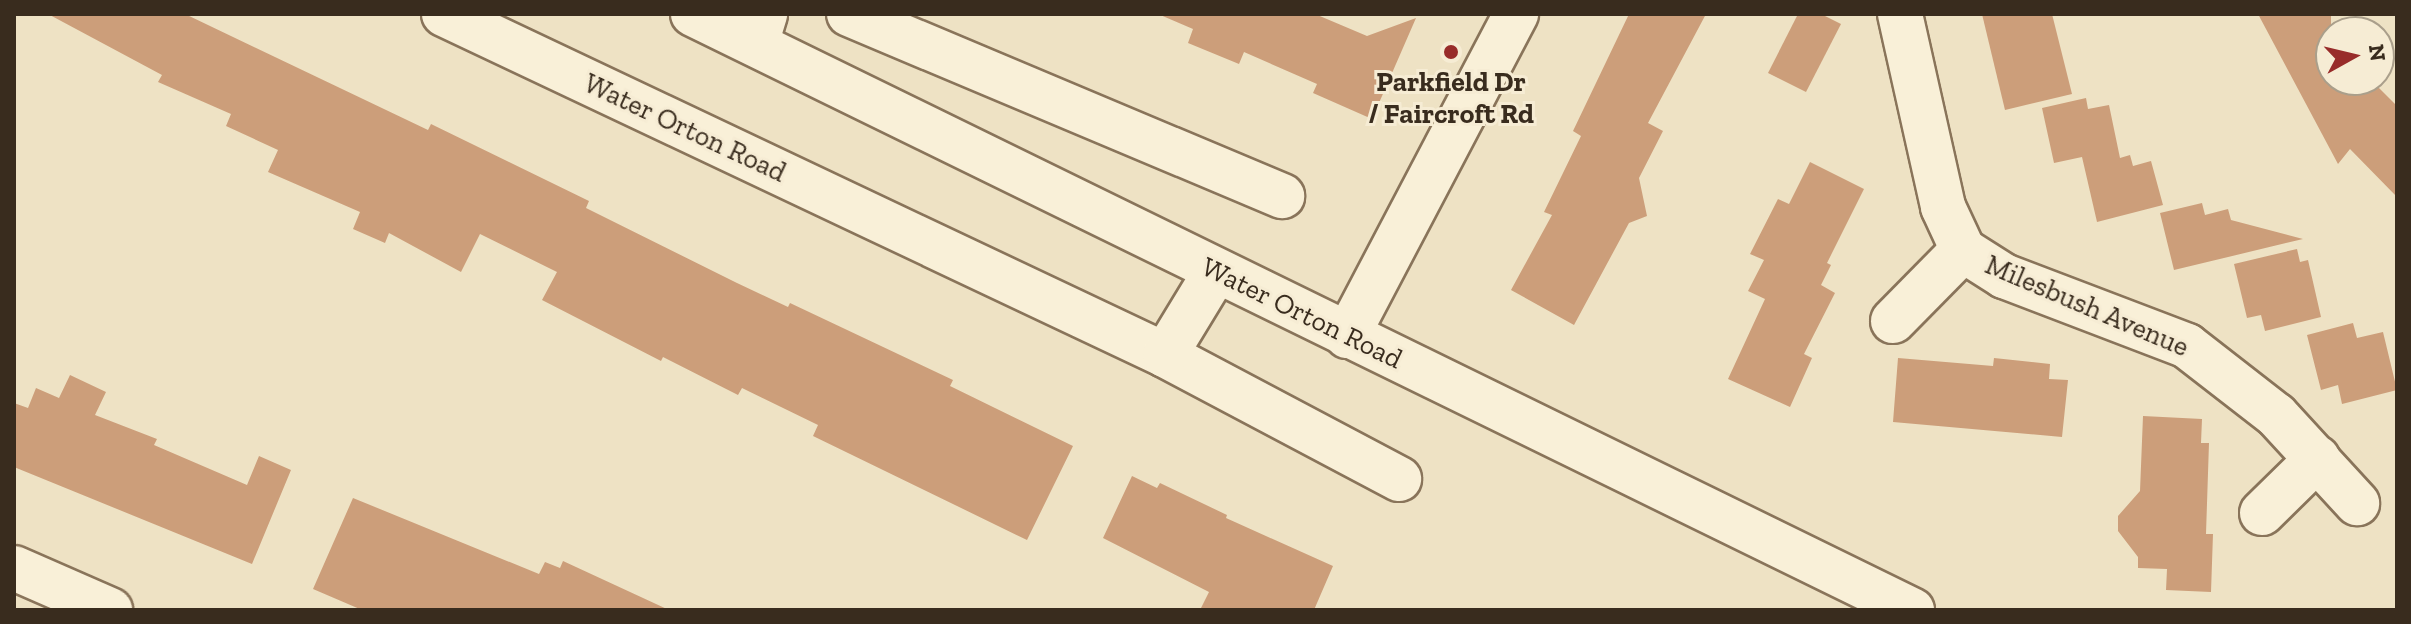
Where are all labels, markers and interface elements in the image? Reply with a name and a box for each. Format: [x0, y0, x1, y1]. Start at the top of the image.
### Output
north arrow [2315, 16, 2395, 96]
marker: Parkfield Dr / Faircroft Rd [1442, 43, 1460, 61]
text: N [2363, 43, 2392, 63]
place label: Parkfield Dr / Faircroft Rd [1368, 65, 1534, 131]
street label: Water Orton Road [578, 66, 792, 190]
street label: Milesbush Avenue [1980, 248, 2194, 364]
street label: Water Orton Road [1196, 250, 1408, 376]

